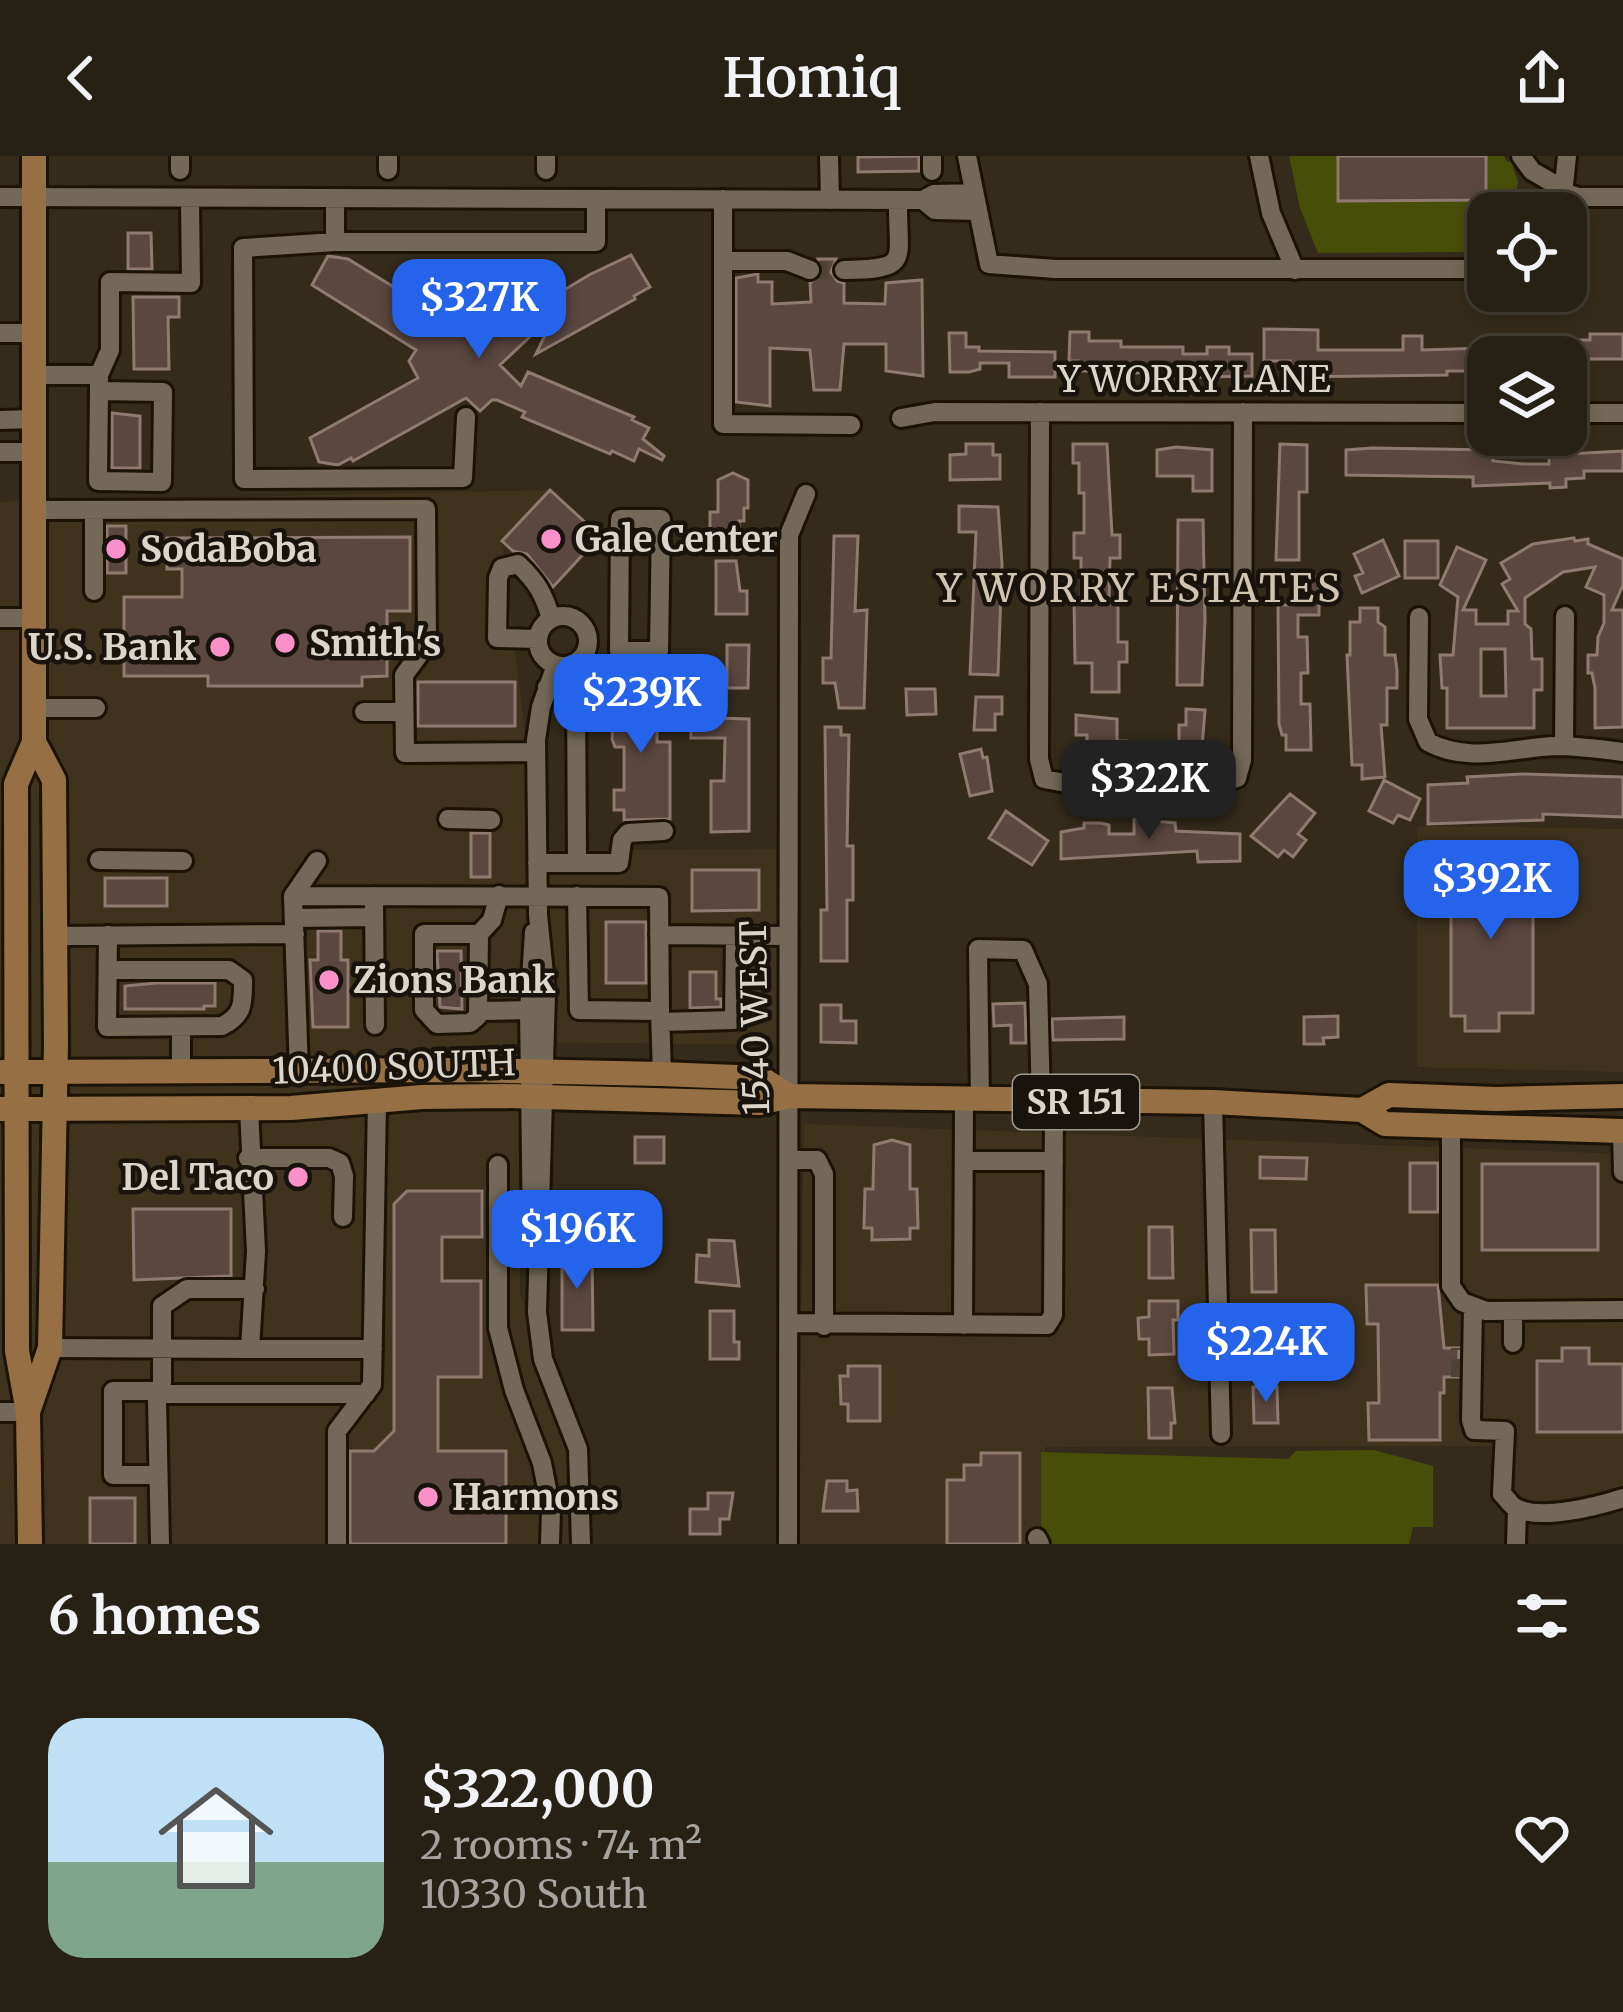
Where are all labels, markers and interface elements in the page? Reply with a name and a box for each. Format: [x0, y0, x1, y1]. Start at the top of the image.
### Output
text: Homiq [722, 44, 901, 112]
icon: back [48, 45, 114, 111]
icon: share [1509, 45, 1575, 111]
map controls [1467, 192, 1587, 456]
button: locate [1467, 192, 1587, 312]
pin: $327K [395, 259, 563, 361]
text: $327K [419, 273, 539, 322]
button: layers [1467, 336, 1587, 456]
street label: Y WORRY LANE [1056, 357, 1331, 402]
place label: Gale Center [575, 517, 778, 562]
marker: Gale Center [538, 526, 564, 552]
place label: SodaBoba [140, 527, 317, 572]
marker: SodaBoba [103, 536, 129, 562]
district label: Y WORRY ESTATES [936, 564, 1343, 613]
place label: Smith's [309, 621, 441, 666]
place label: U.S. Bank [28, 625, 197, 670]
marker: Smith's [272, 630, 298, 656]
marker: U.S. Bank [207, 634, 233, 660]
pin: $239K [557, 654, 725, 756]
text: $239K [581, 668, 701, 717]
pin: $322K [1065, 740, 1233, 842]
text: $322K [1089, 754, 1209, 803]
pin: $392K [1407, 840, 1575, 942]
text: $392K [1431, 854, 1551, 903]
street label: 1540 WEST [731, 920, 779, 1116]
place label: Zions Bank [353, 958, 556, 1003]
marker: Zions Bank [316, 967, 342, 993]
street label: 10400 SOUTH [271, 1040, 517, 1094]
road number: SR 151 [1013, 1075, 1139, 1129]
place label: Del Taco [121, 1155, 274, 1200]
marker: Del Taco [285, 1164, 311, 1190]
pin: $196K [493, 1190, 661, 1292]
text: $196K [519, 1204, 635, 1253]
pin: $224K [1182, 1303, 1350, 1405]
text: $224K [1205, 1317, 1327, 1366]
place label: Harmons [452, 1475, 619, 1520]
marker: Harmons [415, 1484, 441, 1510]
icon: filters [1509, 1583, 1575, 1649]
text: 6 homes [48, 1584, 261, 1648]
text: $322,000 [420, 1757, 654, 1821]
icon: home [144, 1766, 288, 1910]
icon: heart [1509, 1805, 1575, 1871]
text: 2 rooms · 74 m² [420, 1821, 702, 1870]
text: 10330 South [420, 1870, 647, 1919]

